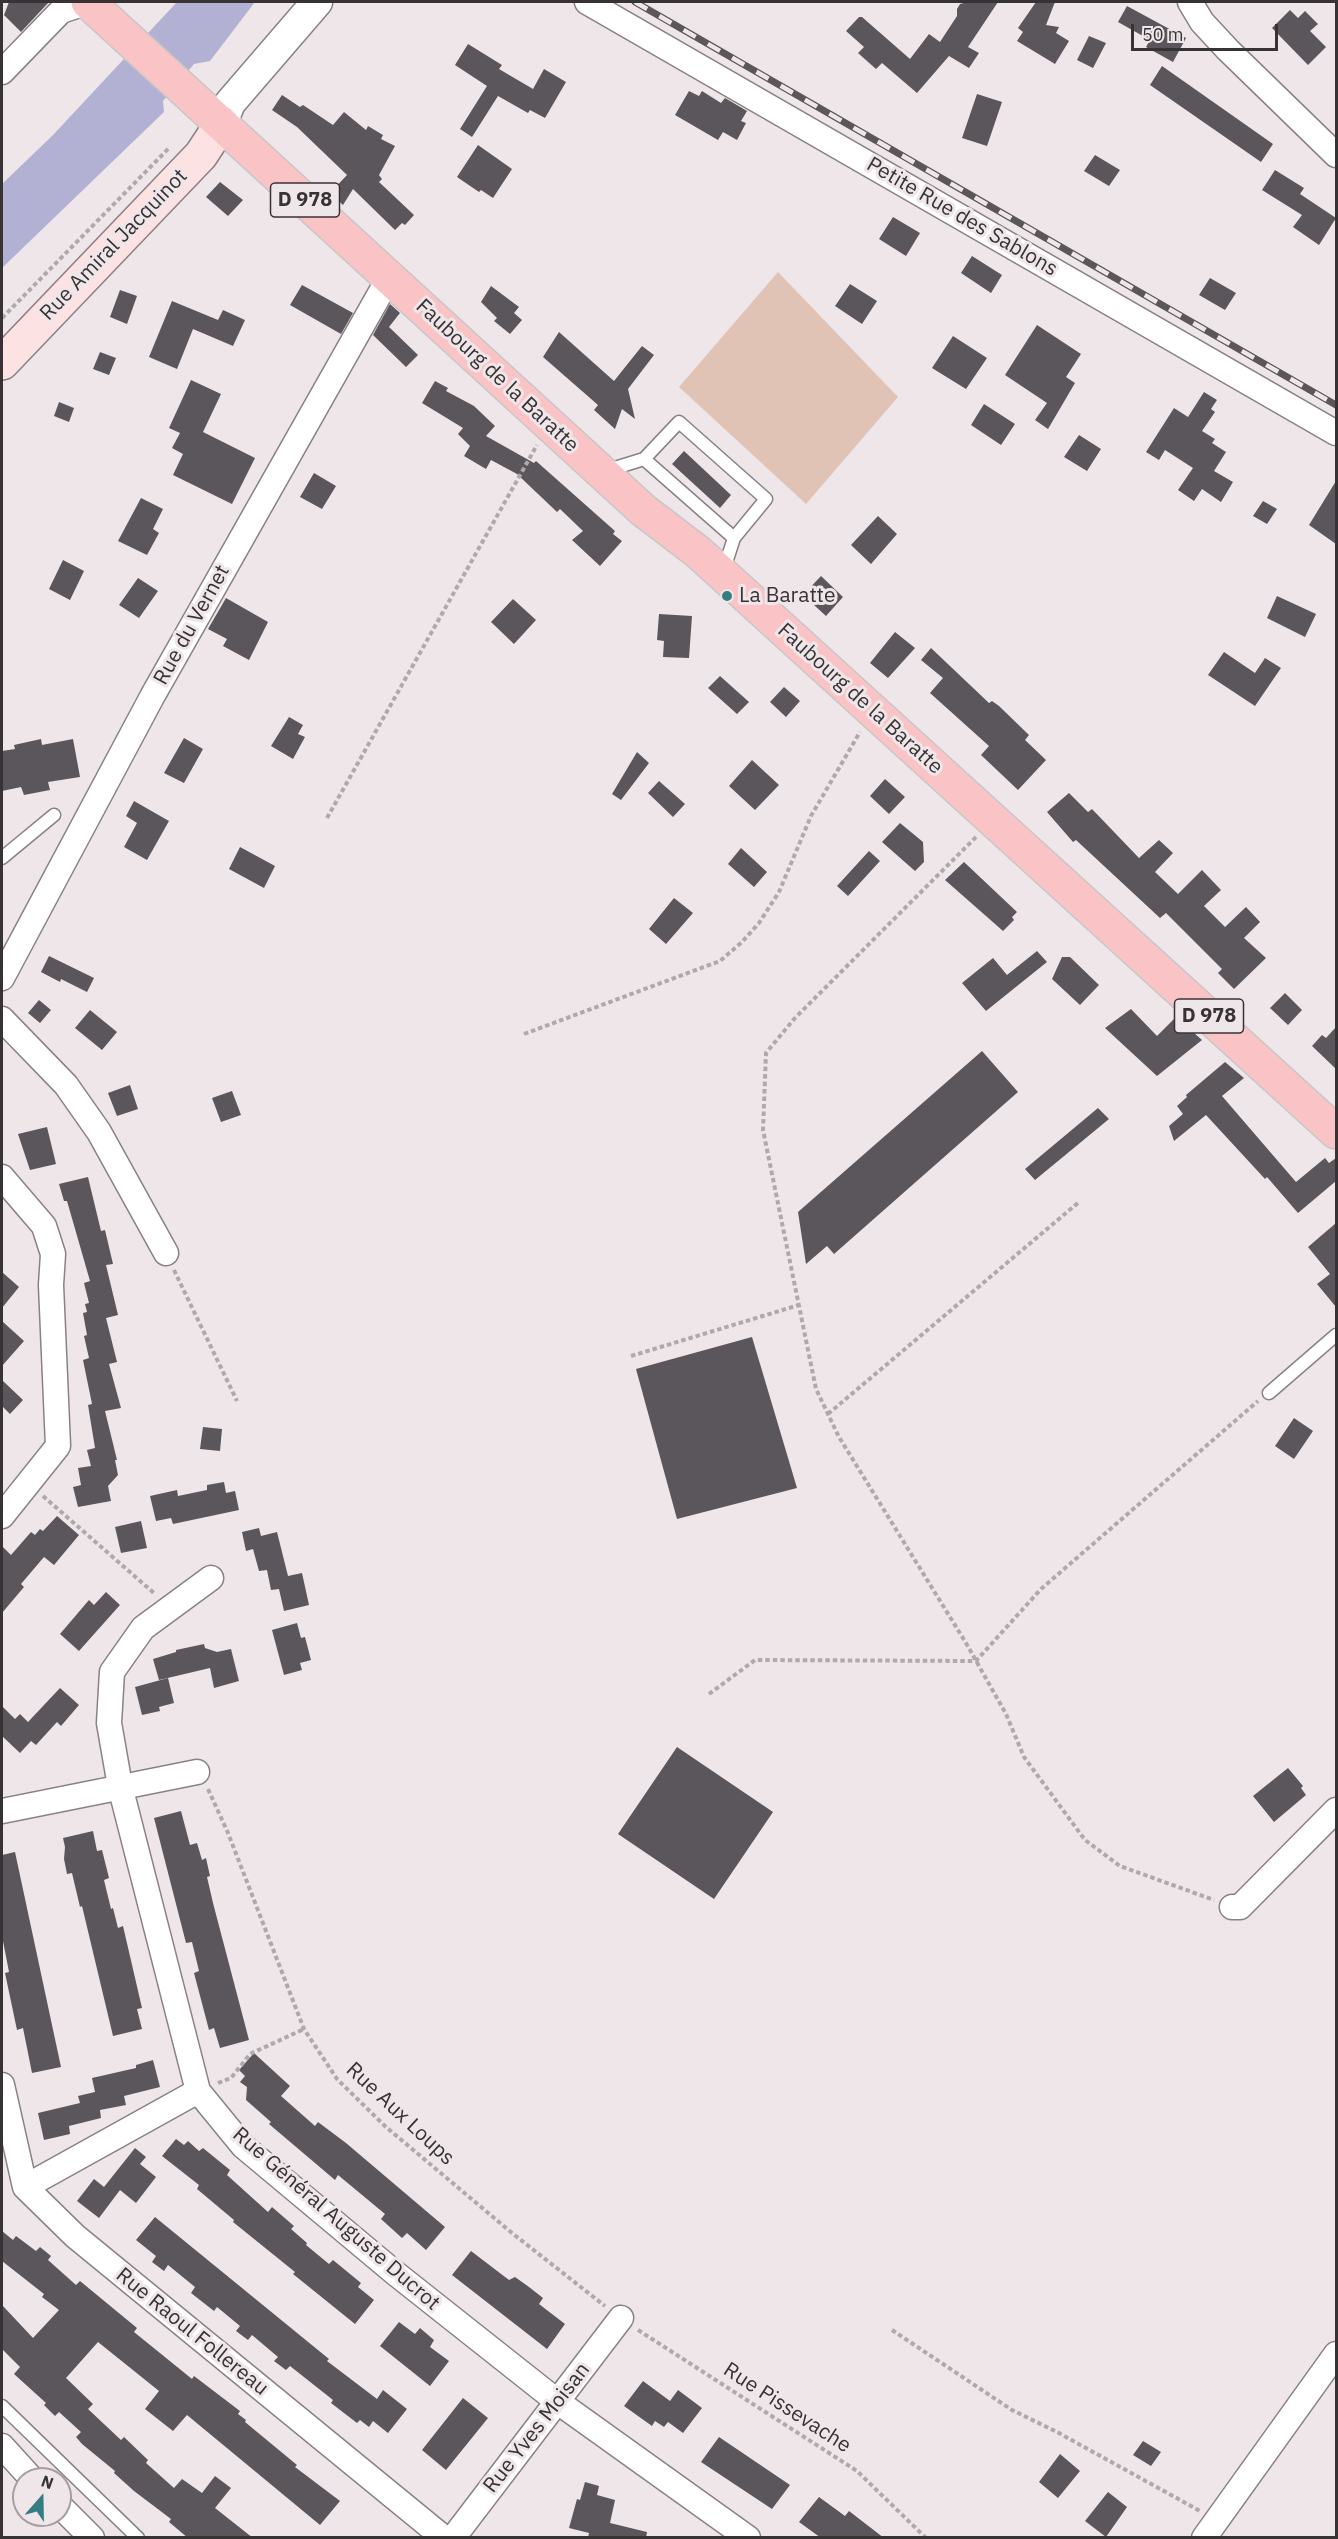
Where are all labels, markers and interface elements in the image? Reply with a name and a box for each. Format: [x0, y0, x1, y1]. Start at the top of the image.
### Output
scale bar [1134, 12, 1281, 50]
text: 50 m [1142, 23, 1184, 46]
street label: Petite Rue des Sablons [862, 152, 1062, 282]
street label: Rue Amiral Jacquinot [35, 164, 193, 326]
road number: D 978 [270, 183, 340, 217]
street label: Faubourg de la Baratte [410, 294, 584, 458]
street label: Rue du Vernet [149, 561, 235, 689]
place label: La Baratte [739, 583, 835, 609]
marker: La Baratte [720, 589, 734, 603]
street label: Faubourg de la Baratte [772, 618, 948, 780]
road number: D 978 [1174, 999, 1244, 1033]
street label: Rue Aux Loups [340, 2057, 460, 2171]
street label: Rue Général Auguste Ducrot [227, 2122, 445, 2316]
street label: Rue Raoul Follereau [111, 2263, 273, 2401]
street label: Rue Pissevache [719, 2357, 855, 2459]
street label: Rue Yves Moisan [478, 2358, 596, 2498]
north arrow [12, 2467, 72, 2527]
text: N [39, 2471, 56, 2493]

